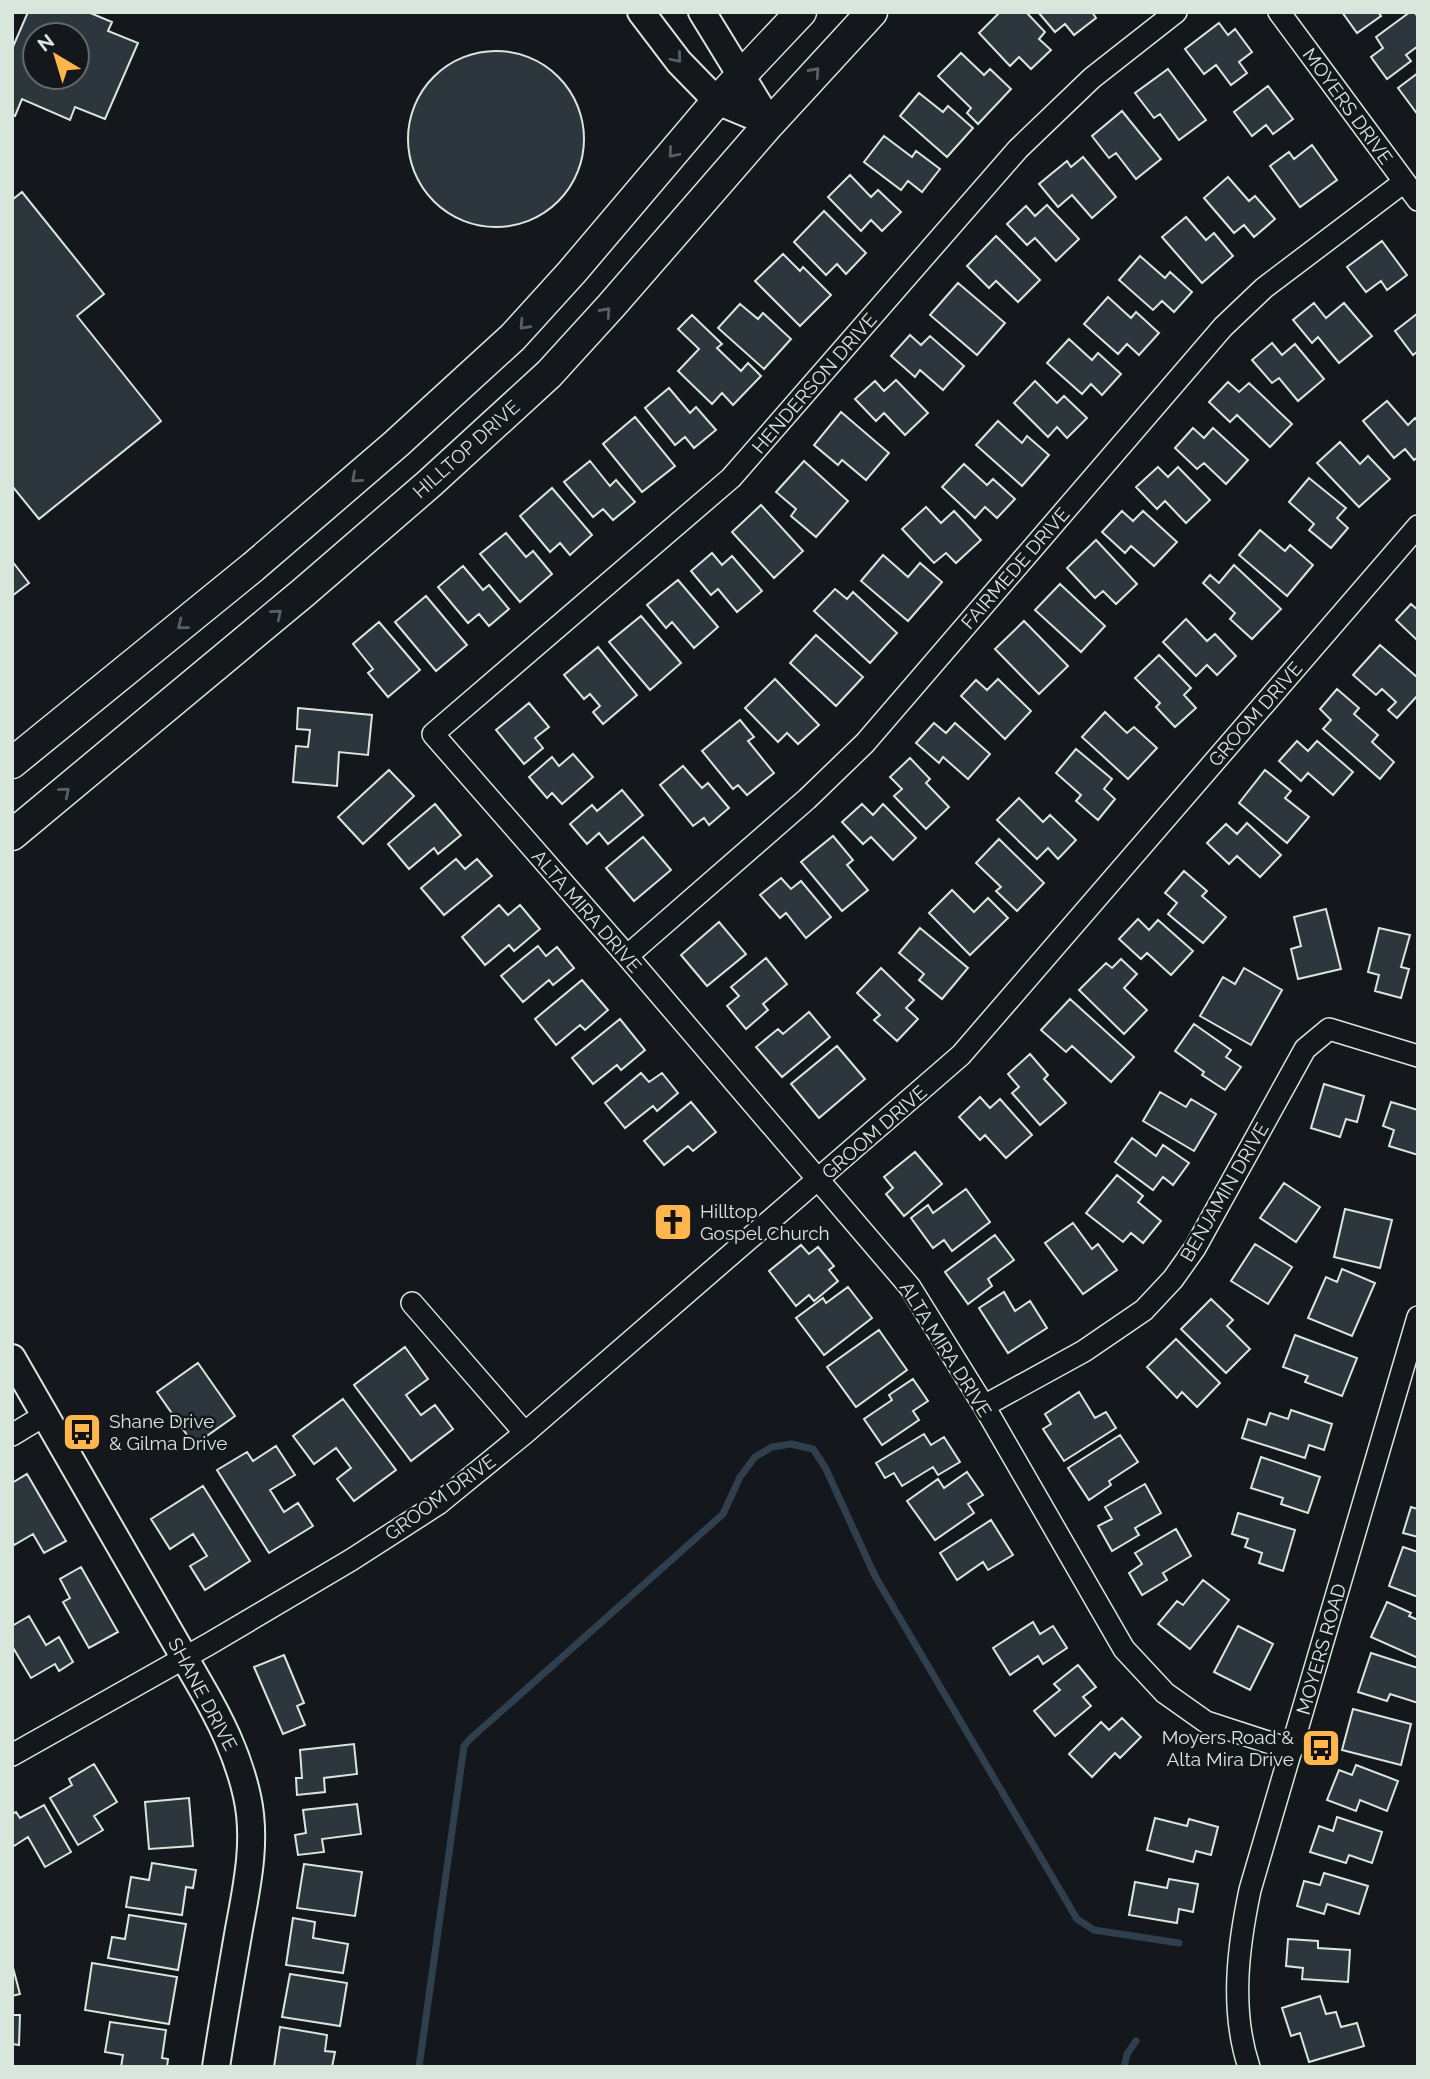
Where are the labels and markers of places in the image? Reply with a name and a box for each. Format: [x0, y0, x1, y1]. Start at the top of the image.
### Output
place label: Hilltop Gospel Church [700, 1200, 830, 1244]
church icon: Hilltop Gospel Church [652, 1201, 694, 1243]
place label: Shane Drive & Gilma Drive [109, 1410, 227, 1454]
bus stop icon: Shane Drive & Gilma Drive [61, 1411, 103, 1453]
place label: Moyers Road & Alta Mira Drive [1162, 1726, 1294, 1770]
bus stop icon: Moyers Road & Alta Mira Drive [1300, 1727, 1342, 1769]

